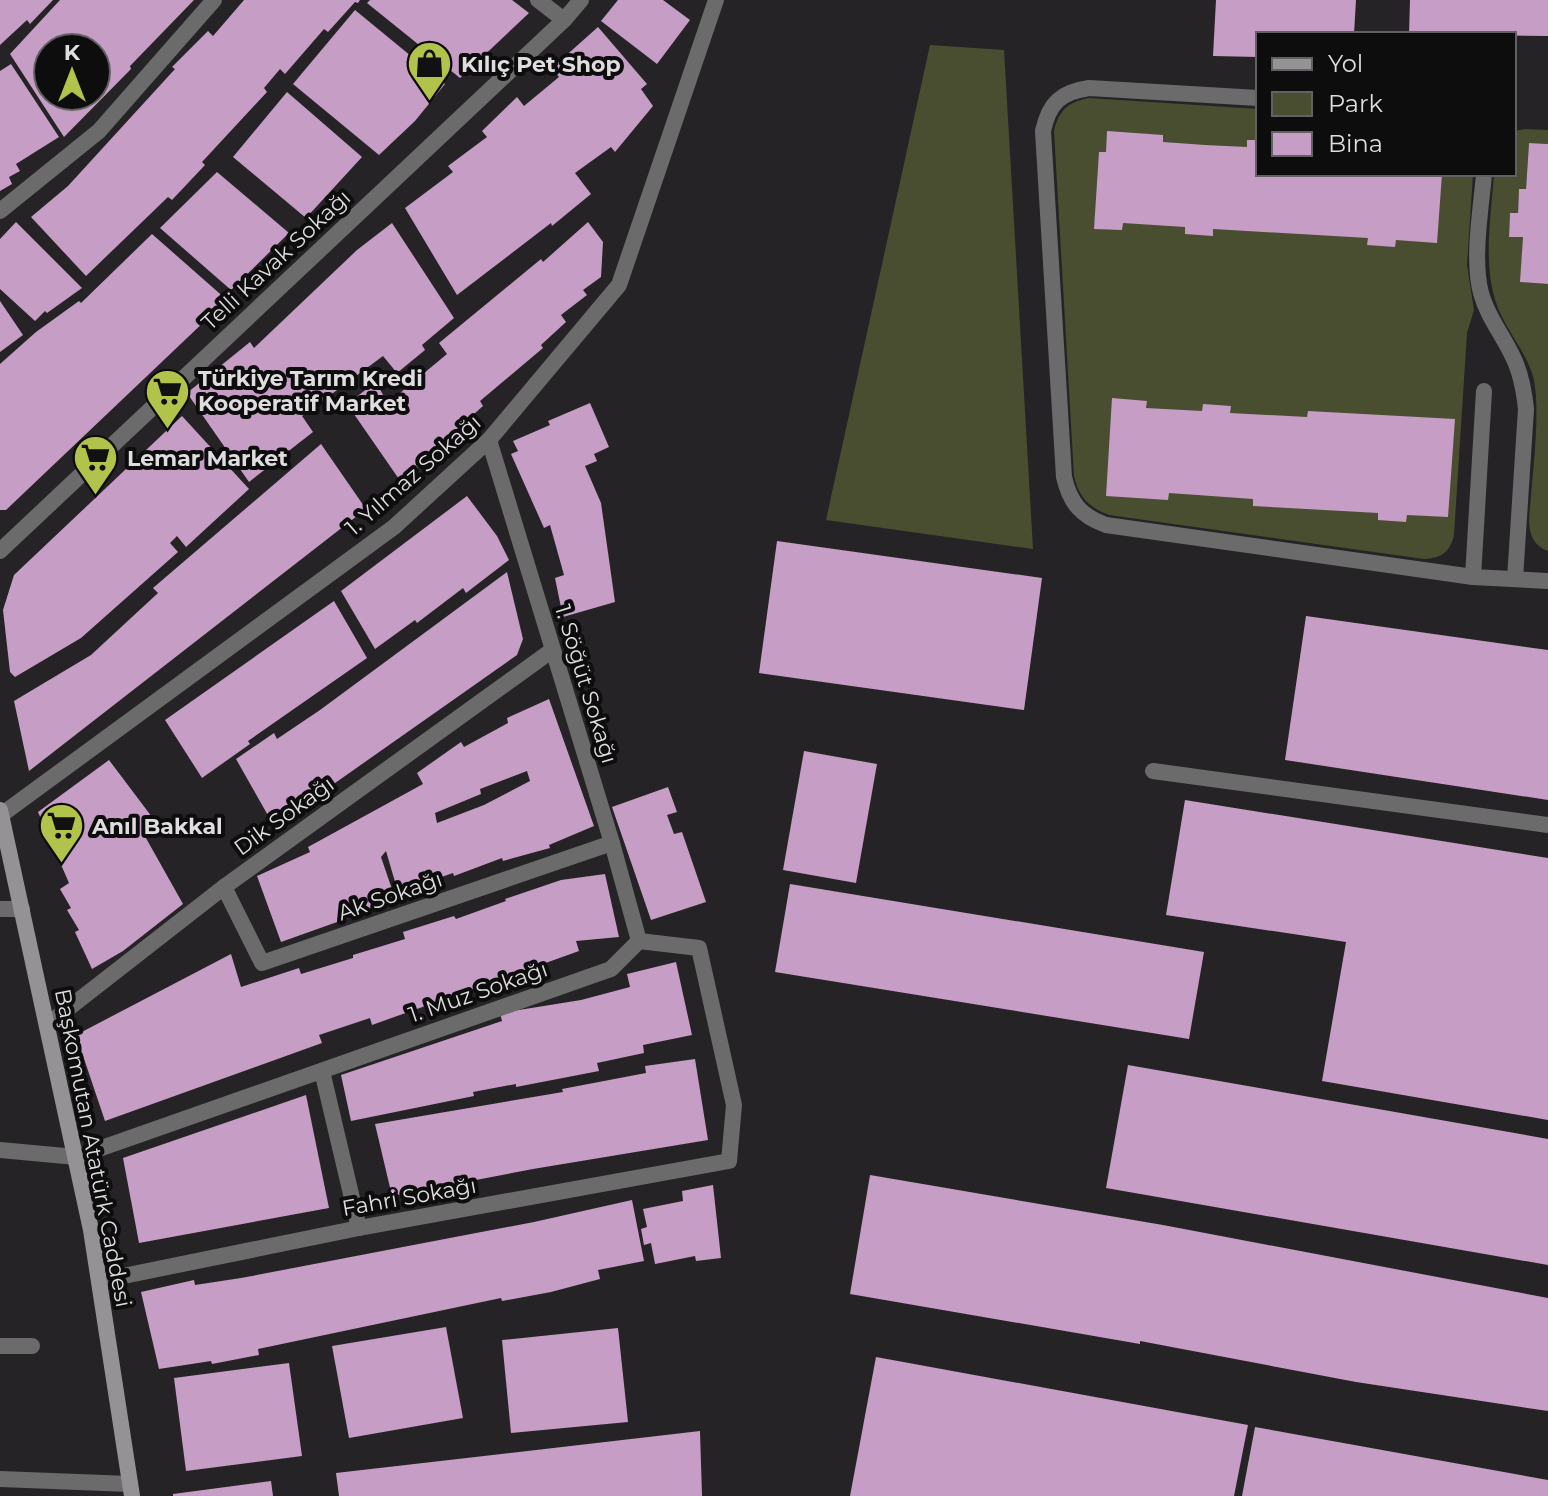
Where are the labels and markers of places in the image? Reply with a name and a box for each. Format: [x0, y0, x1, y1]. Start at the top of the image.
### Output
shop icon: Kılıç Pet Shop [406, 40, 454, 103]
place label: Kılıç Pet Shop [461, 51, 621, 78]
place label: Türkiye Tarım Kredi Kooperatif Market [198, 365, 423, 417]
supermarket icon: Türkiye Tarım Kredi Kooperatif Market [143, 367, 191, 430]
supermarket icon: Lemar Market [72, 434, 120, 497]
place label: Lemar Market [127, 445, 288, 472]
supermarket icon: Anıl Bakkal [37, 802, 85, 865]
place label: Anıl Bakkal [91, 813, 223, 840]

